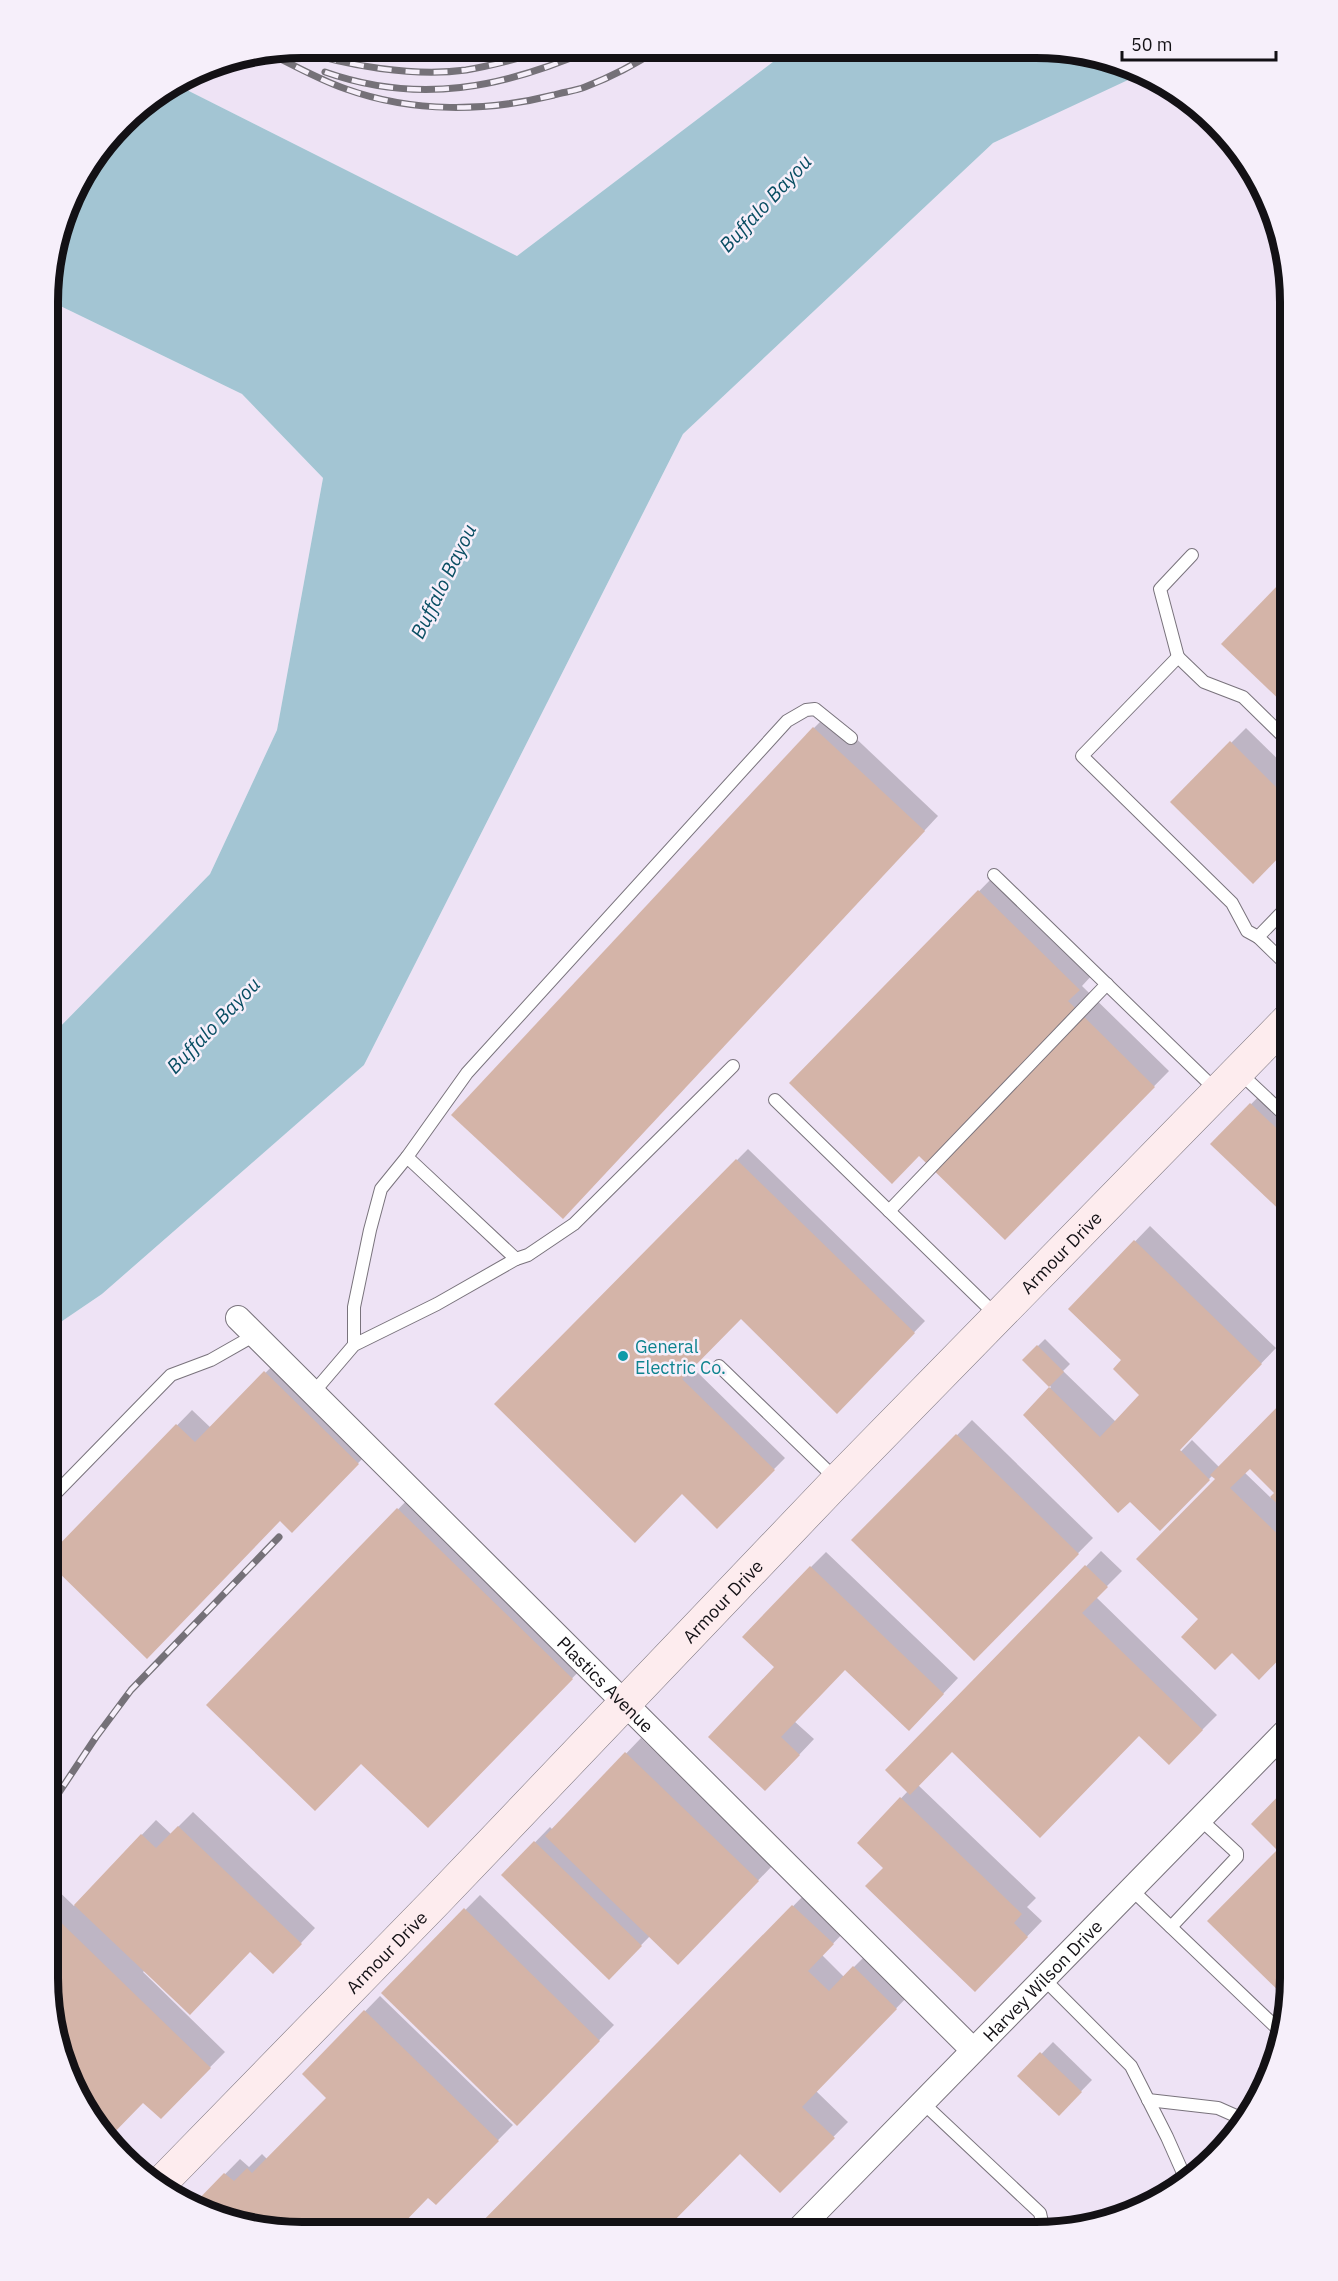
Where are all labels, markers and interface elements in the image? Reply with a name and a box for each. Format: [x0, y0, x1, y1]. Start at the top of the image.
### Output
scale bar [1122, 24, 1276, 62]
text: 50 m [1131, 33, 1173, 56]
water label: Buffalo Bayou [713, 148, 817, 258]
water label: Buffalo Bayou [404, 519, 482, 643]
water label: Buffalo Bayou [160, 971, 266, 1079]
street label: Armour Drive [1015, 1206, 1107, 1298]
place label: General Electric Co. [635, 1335, 726, 1379]
marker: General Electric Co. [616, 1349, 630, 1363]
street label: Armour Drive [677, 1554, 768, 1648]
street label: Plastics Avenue [553, 1631, 659, 1737]
street label: Armour Drive [341, 1906, 432, 1998]
street label: Harvey Wilson Drive [977, 1915, 1107, 2046]

